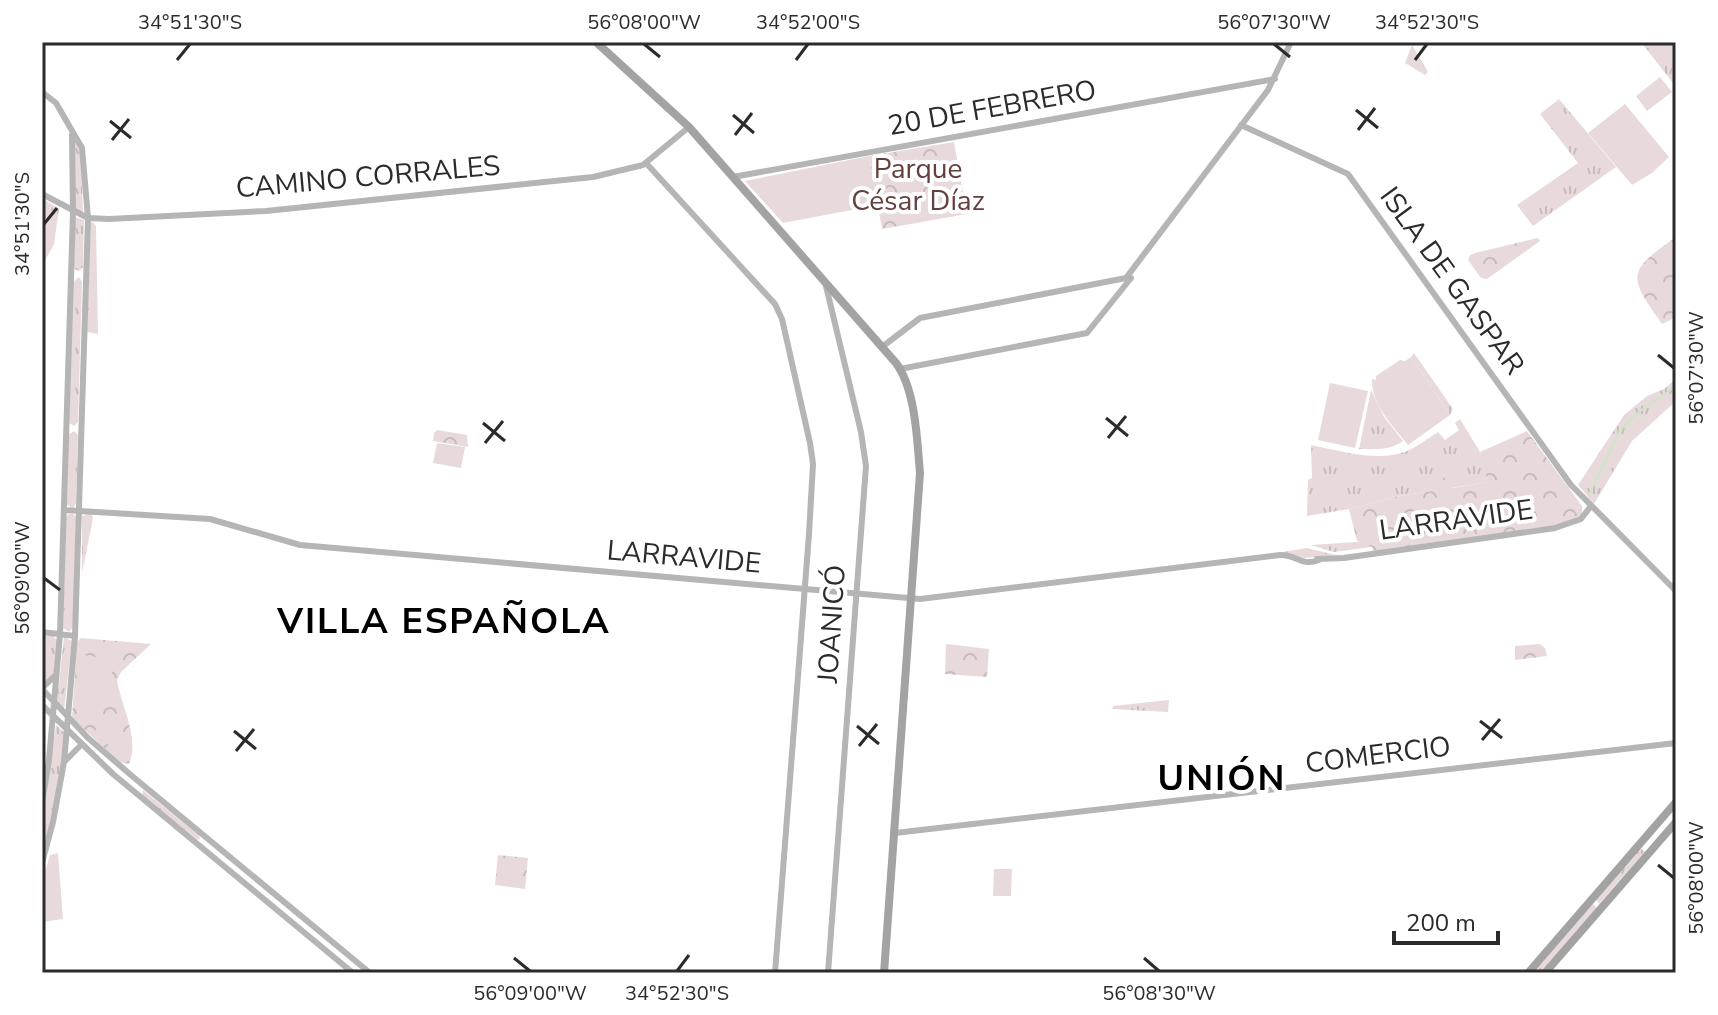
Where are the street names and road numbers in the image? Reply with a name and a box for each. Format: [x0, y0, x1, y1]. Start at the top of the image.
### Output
street label: 20 DE FEBRERO [885, 71, 1099, 145]
street label: CAMINO CORRALES [234, 147, 502, 207]
street label: ISLA DE GASPAR [1371, 179, 1533, 383]
street label: LARRAVIDE [1377, 490, 1535, 550]
street label: LARRAVIDE [605, 531, 763, 583]
street label: JOANICÓ [809, 564, 855, 685]
street label: COMERCIO [1303, 727, 1453, 783]

